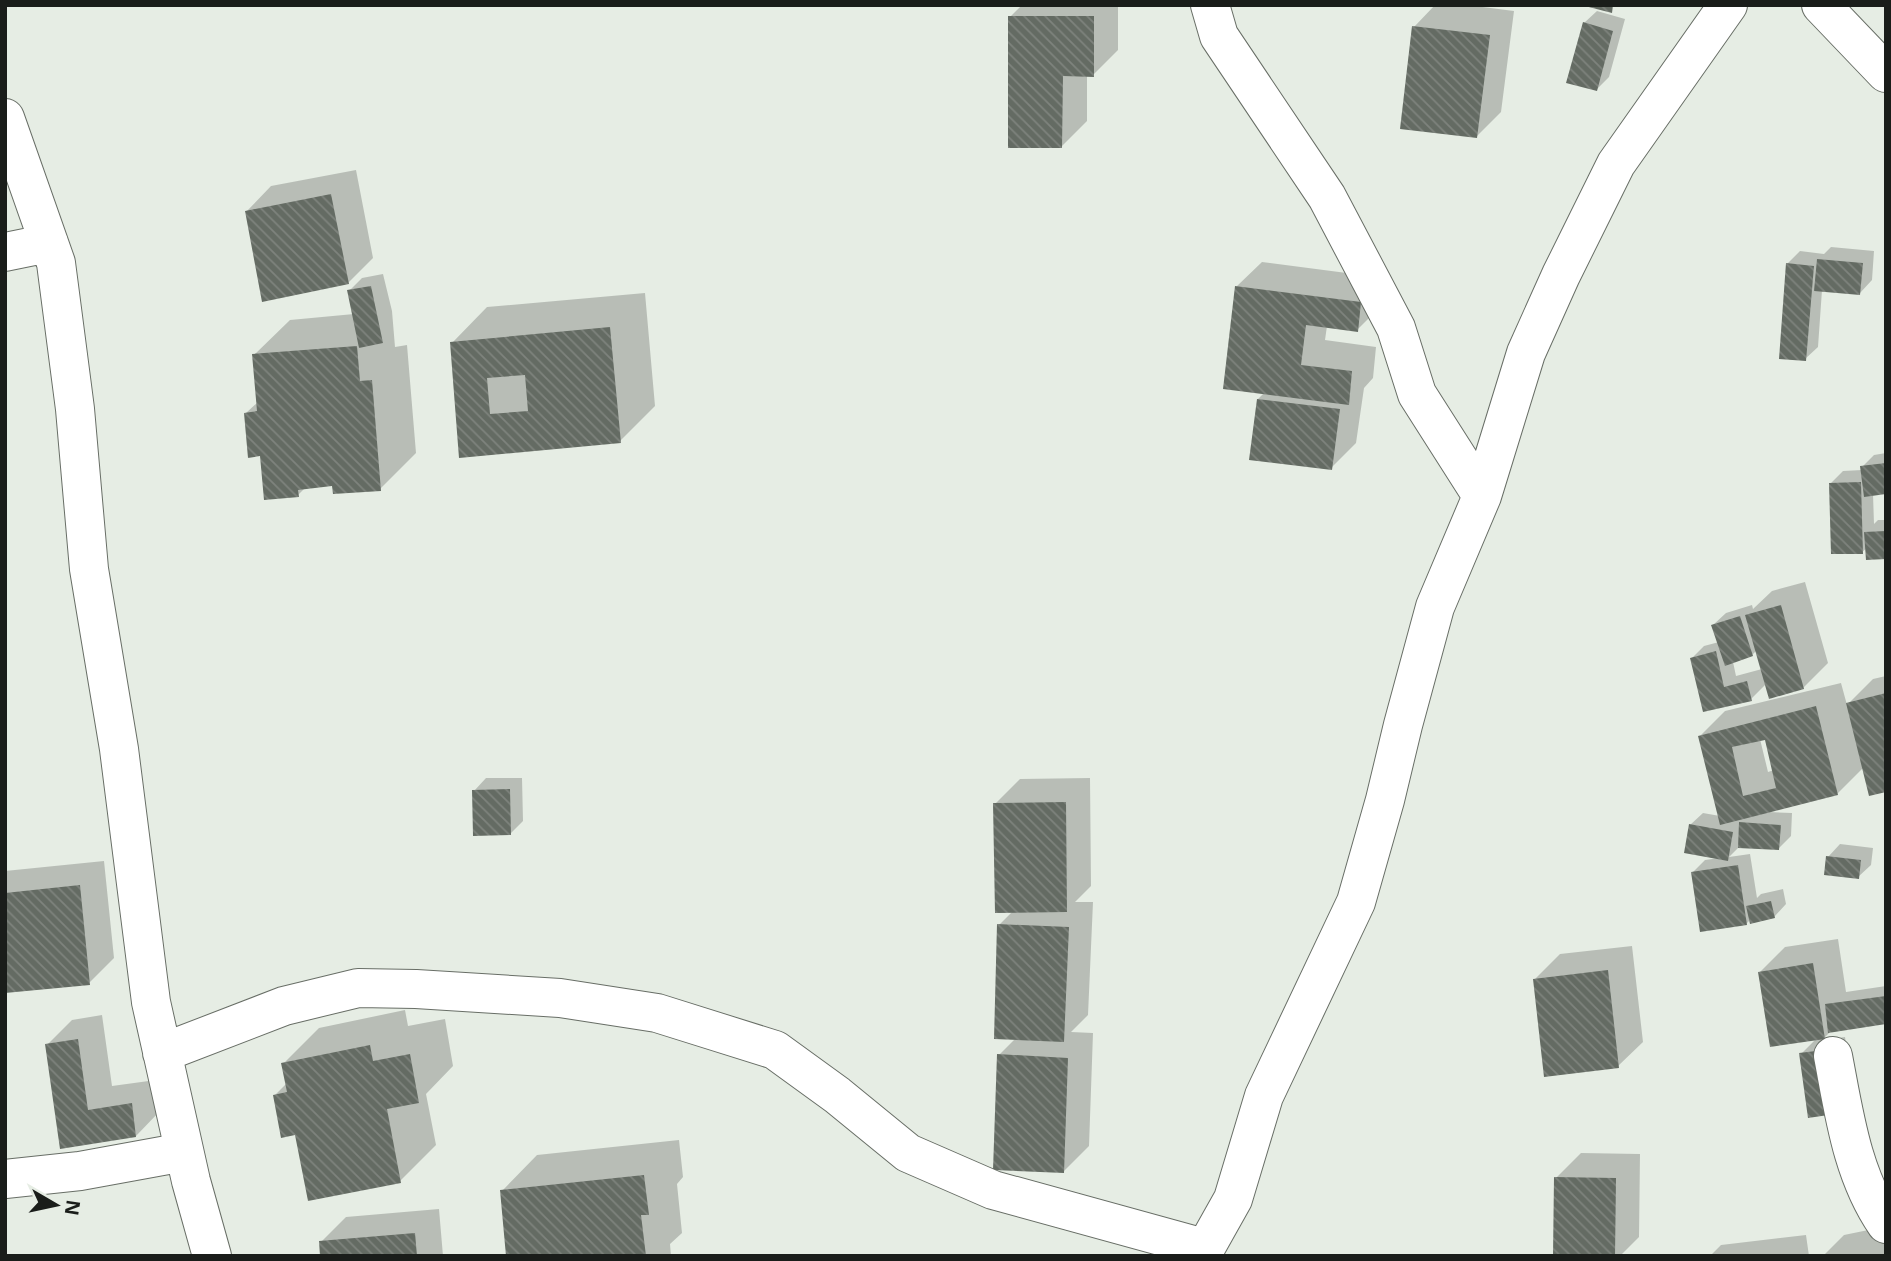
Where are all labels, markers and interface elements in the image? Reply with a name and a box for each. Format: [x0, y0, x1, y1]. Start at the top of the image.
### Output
north arrow [21, 1170, 91, 1240]
text: N [59, 1198, 87, 1217]

